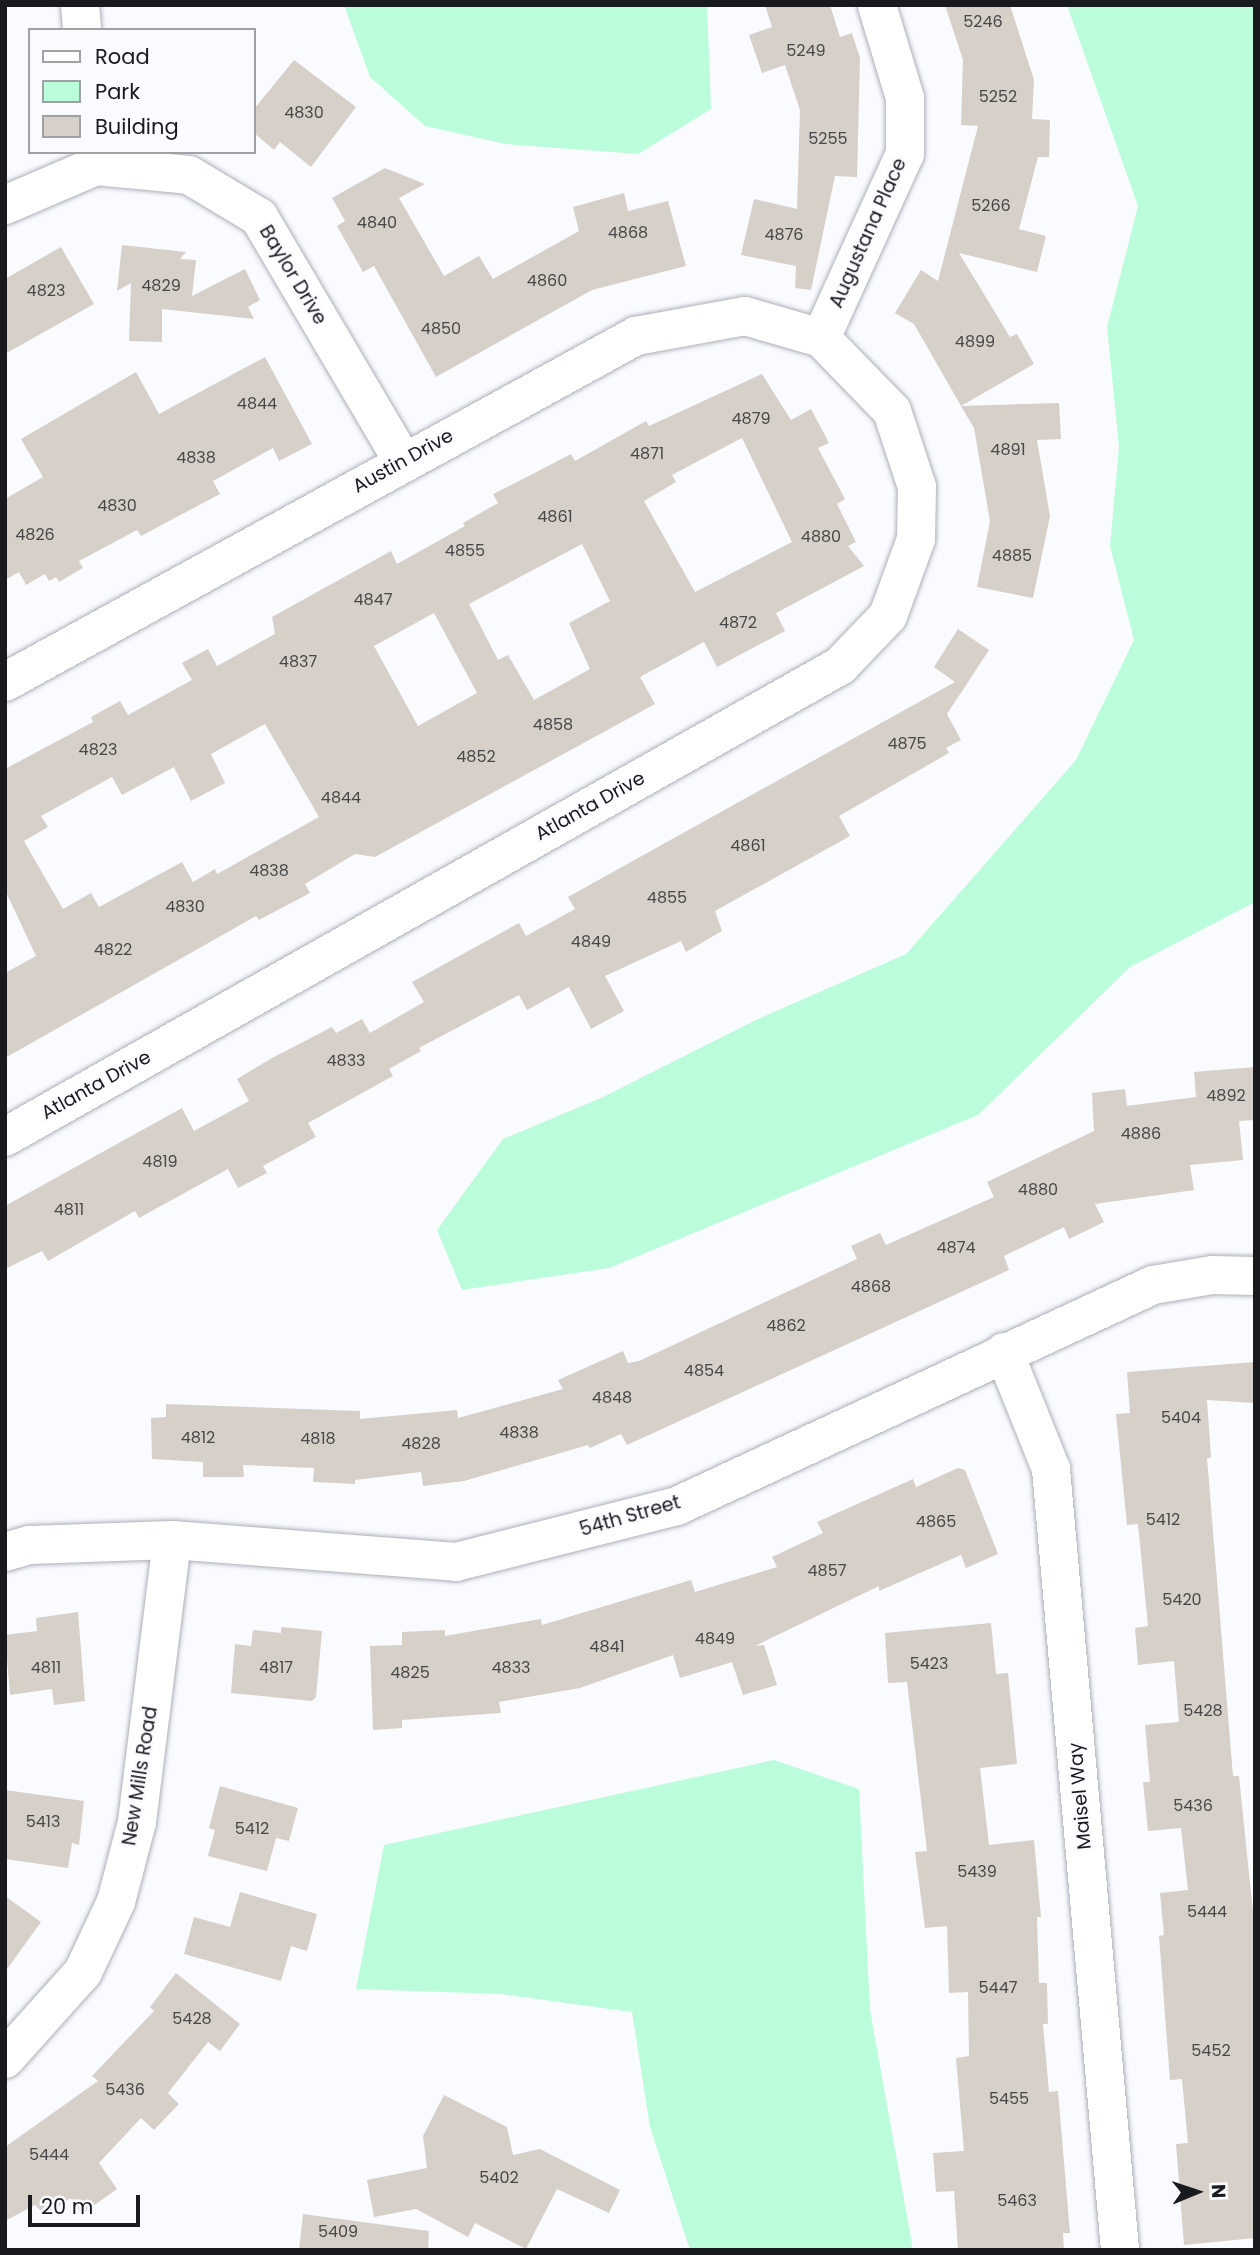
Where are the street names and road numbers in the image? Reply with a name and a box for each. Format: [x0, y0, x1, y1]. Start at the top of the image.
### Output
street label: Augustana Place [825, 155, 911, 311]
street label: Baylor Drive [254, 221, 332, 329]
street label: Austin Drive [349, 424, 457, 498]
street label: Atlanta Drive [531, 766, 649, 846]
street label: Atlanta Drive [37, 1045, 155, 1125]
street label: 54th Street [577, 1491, 683, 1541]
street label: New Mills Road [118, 1705, 162, 1847]
street label: Maisel Way [1064, 1742, 1096, 1850]

